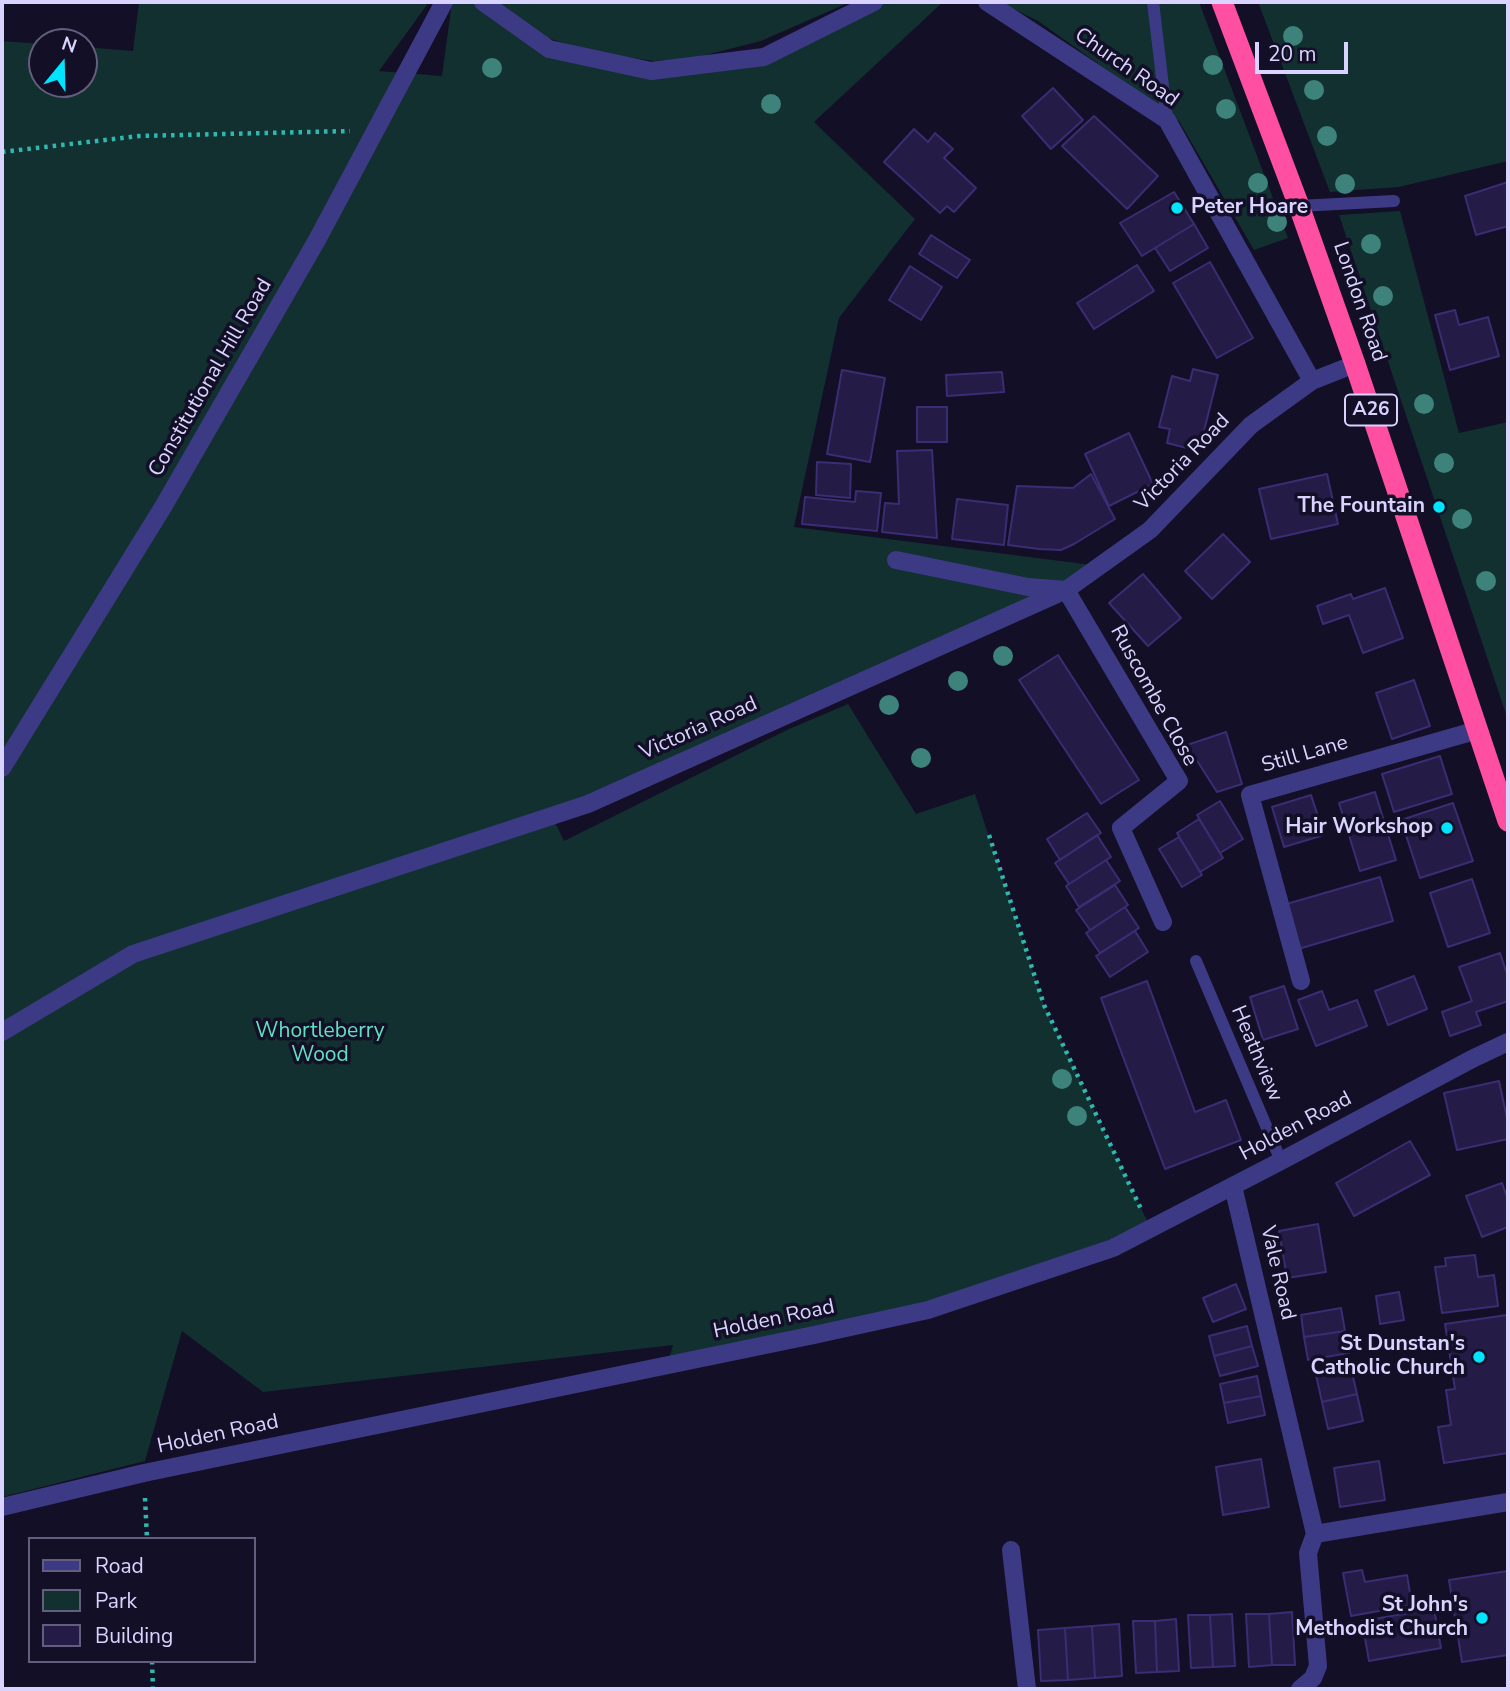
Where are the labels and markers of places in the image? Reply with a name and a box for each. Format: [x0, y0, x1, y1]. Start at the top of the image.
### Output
place label: Peter Hoare [1191, 195, 1308, 221]
marker: Peter Hoare [1169, 200, 1185, 216]
place label: The Fountain [1297, 494, 1425, 520]
marker: The Fountain [1431, 499, 1447, 515]
place label: Hair Workshop [1285, 815, 1433, 841]
marker: Hair Workshop [1439, 820, 1455, 836]
place label: St Dunstan's Catholic Church [1311, 1332, 1465, 1382]
marker: St Dunstan's Catholic Church [1471, 1349, 1487, 1365]
place label: St John's Methodist Church [1295, 1593, 1468, 1643]
marker: St John's Methodist Church [1474, 1610, 1490, 1626]

